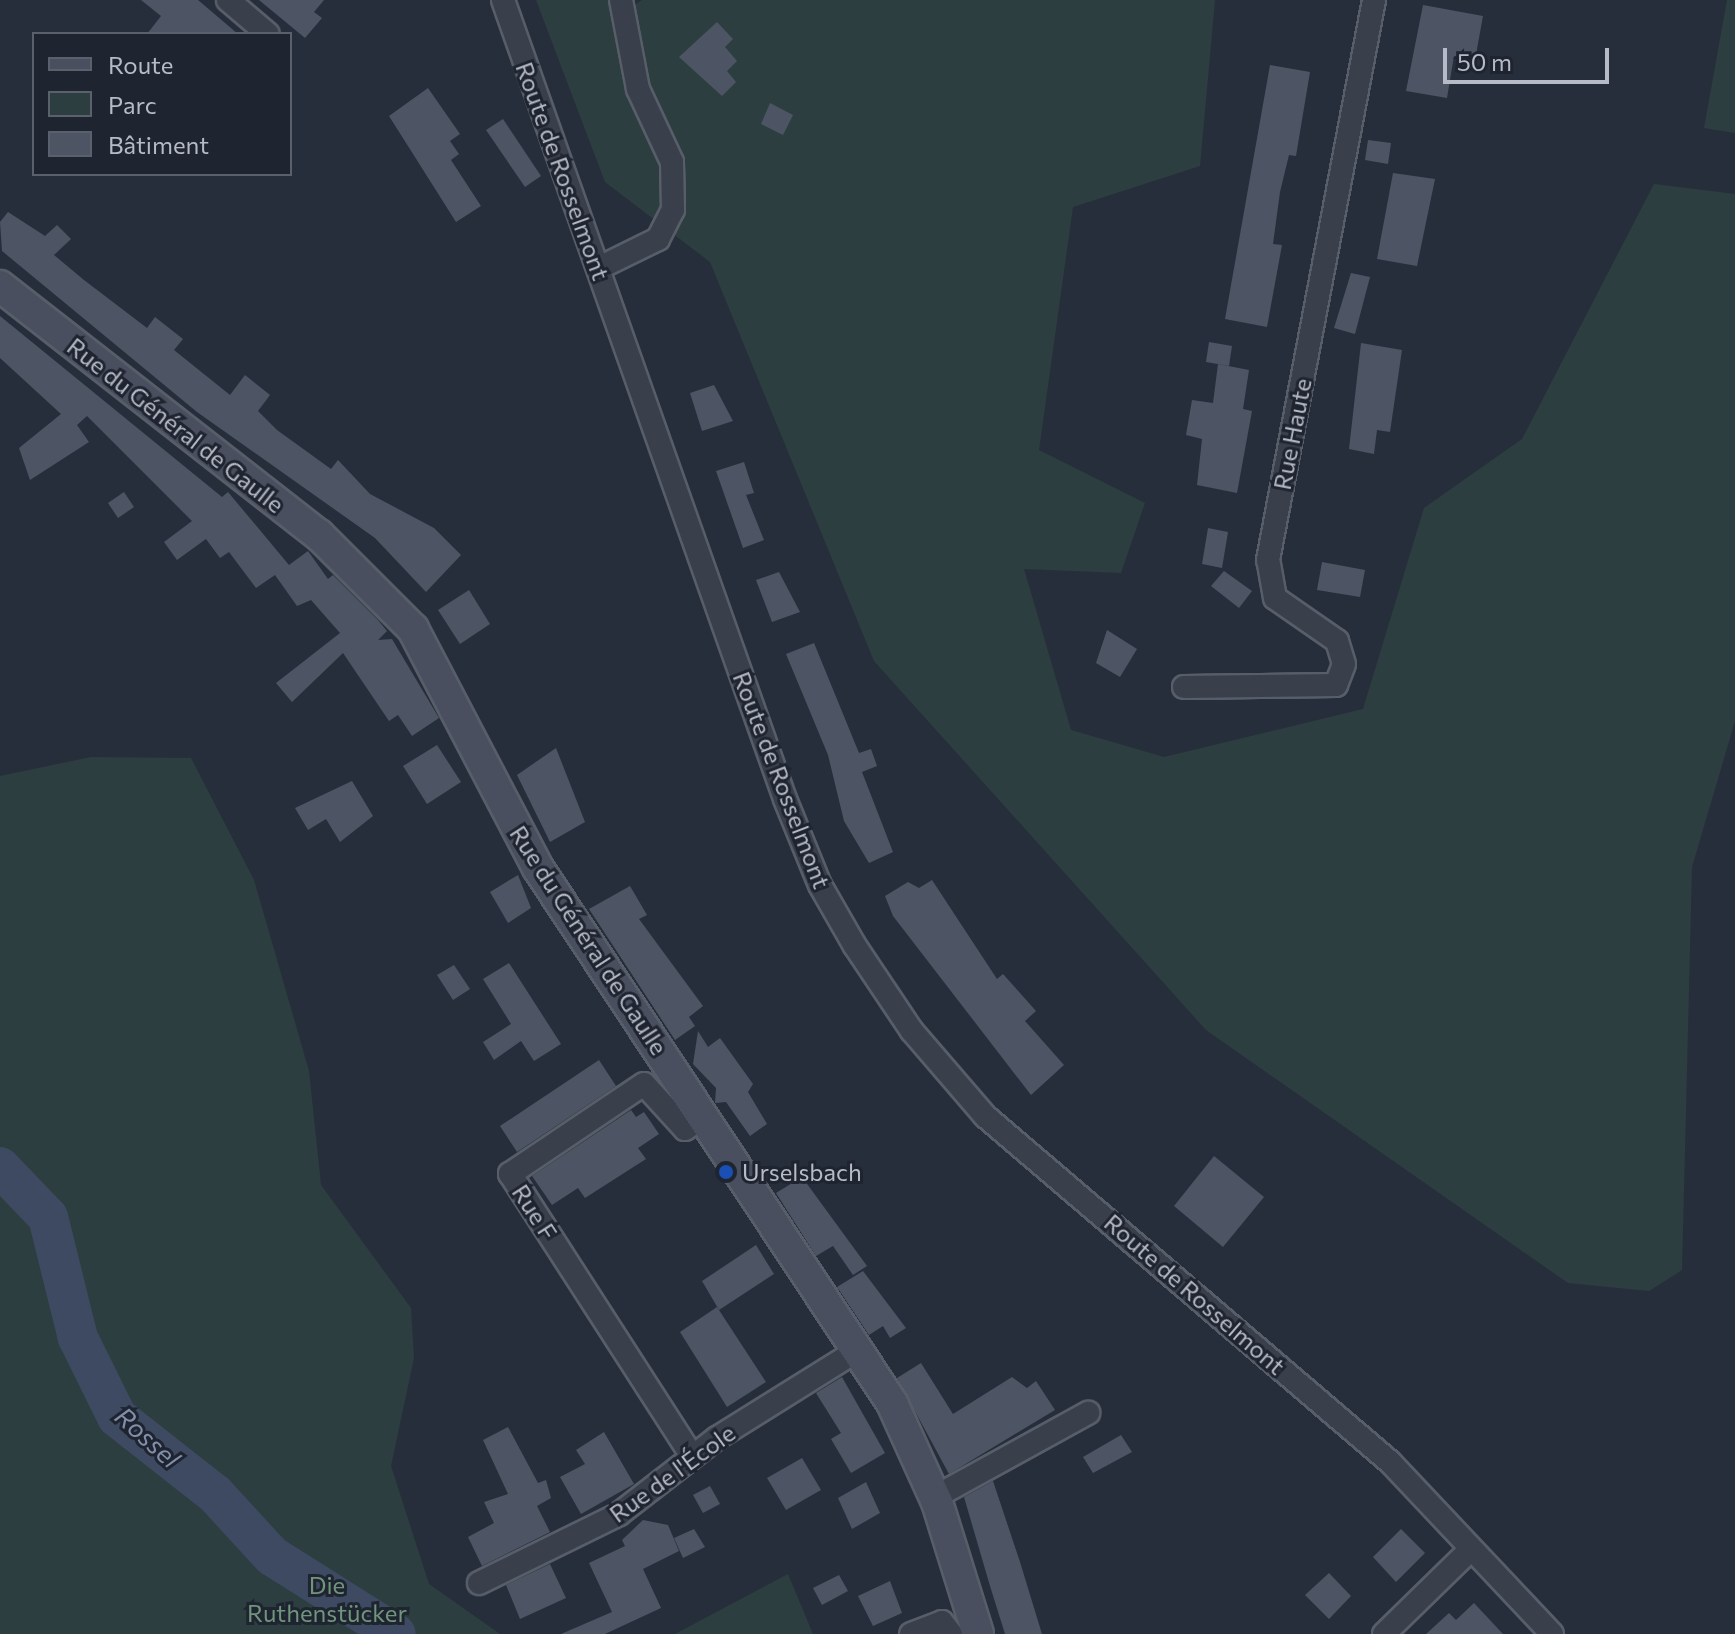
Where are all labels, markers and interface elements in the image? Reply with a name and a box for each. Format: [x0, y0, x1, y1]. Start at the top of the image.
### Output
legend [32, 32, 292, 176]
scale bar [1447, 32, 1613, 82]
text: 50 m [1457, 47, 1512, 76]
text: Route [108, 50, 173, 79]
street label: Route de Rosselmont [510, 58, 616, 284]
text: Parc [108, 90, 157, 119]
text: Bâtiment [108, 130, 209, 159]
street label: Rue du Général de Gaulle [62, 331, 290, 519]
street label: Rue Haute [1267, 376, 1317, 492]
street label: Route de Rosselmont [727, 668, 837, 892]
street label: Rue du Général de Gaulle [504, 820, 674, 1060]
place label: Urselsbach [742, 1158, 862, 1186]
marker: Urselsbach [717, 1163, 735, 1181]
street label: Rue F [506, 1179, 564, 1245]
street label: Route de Rosselmont [1099, 1208, 1291, 1380]
water label: Rossel [109, 1400, 187, 1474]
street label: Rue de l'École [604, 1418, 740, 1528]
park label: Die Ruthenstücker [247, 1571, 407, 1627]

